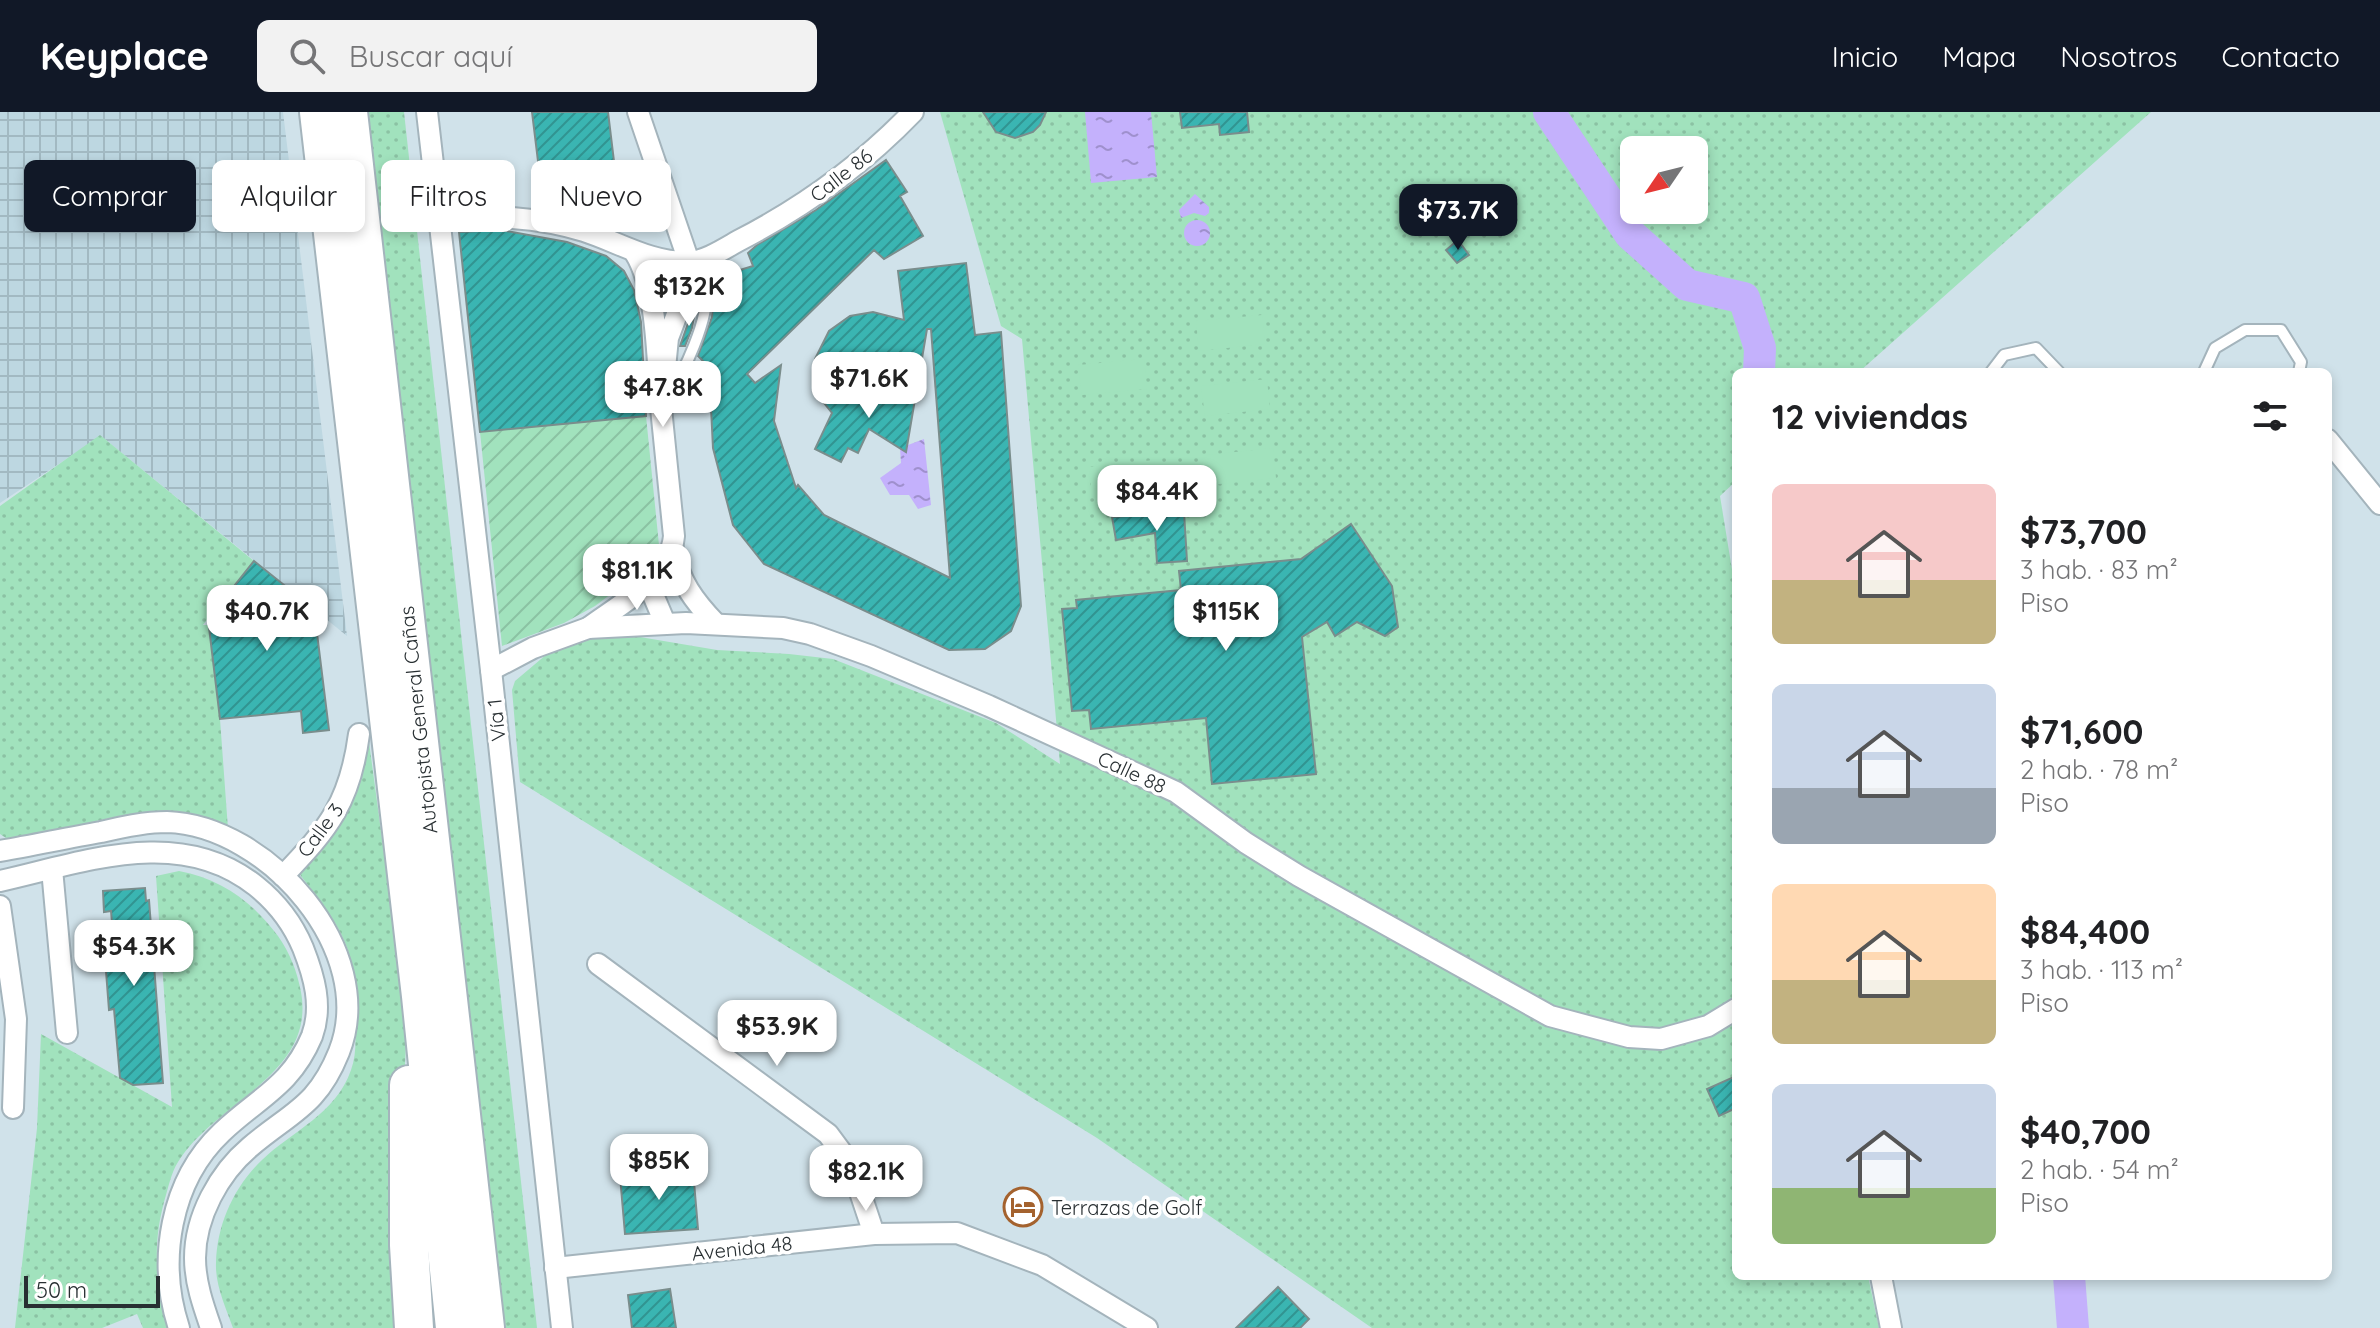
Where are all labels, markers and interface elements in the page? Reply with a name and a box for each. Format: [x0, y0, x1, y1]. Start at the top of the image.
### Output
search box [257, 20, 817, 92]
text: Keyplace [40, 32, 209, 80]
icon: search [285, 34, 329, 78]
text: Buscar aquí [349, 37, 513, 75]
text: Inicio [1832, 39, 1898, 74]
text: Mapa [1942, 39, 2016, 74]
text: Nosotros [2060, 39, 2177, 74]
text: Contacto [2221, 39, 2340, 74]
north arrow [1620, 136, 1708, 224]
map controls [1620, 136, 1708, 224]
street label: Calle 86 [805, 143, 877, 207]
chip: Comprar [24, 160, 196, 232]
chip: Alquilar [212, 160, 365, 232]
chip: Filtros [381, 160, 515, 232]
chip: Nuevo [531, 160, 671, 232]
pin: $73.7K [1393, 184, 1523, 252]
text: $73.7K [1417, 193, 1499, 226]
pin: $132K [633, 260, 745, 328]
text: $132K [653, 269, 725, 302]
pin: $71.6K [804, 352, 934, 420]
pin: $47.8K [598, 361, 728, 429]
text: $71.6K [830, 361, 908, 394]
text: $47.8K [623, 370, 703, 403]
icon: filters [2248, 394, 2292, 438]
text: 12 viviendas [1772, 395, 1968, 438]
pin: $84.4K [1092, 465, 1222, 533]
text: $84.4K [1115, 474, 1199, 507]
text: $73,700 [2020, 510, 2147, 553]
icon: home [1836, 516, 1932, 612]
pin: $81.1K [572, 544, 702, 612]
text: $81.1K [601, 553, 673, 586]
text: 3 hab. · 83 m² [2020, 553, 2178, 586]
pin: $40.7K [202, 585, 332, 653]
pin: $115K [1170, 585, 1282, 653]
text: Piso [2020, 586, 2069, 619]
text: $40.7K [225, 594, 309, 627]
text: $115K [1192, 594, 1260, 627]
street label: Autopista General Cañas [394, 605, 442, 835]
street label: Vía 1 [481, 698, 511, 742]
text: $71,600 [2020, 710, 2143, 753]
icon: home [1836, 716, 1932, 812]
street label: Calle 88 [1094, 745, 1170, 799]
text: 2 hab. · 78 m² [2020, 753, 2178, 786]
text: Piso [2020, 786, 2069, 819]
street label: Calle 3 [292, 798, 348, 862]
text: $84,400 [2020, 910, 2150, 953]
icon: home [1836, 916, 1932, 1012]
pin: $54.3K [69, 920, 199, 988]
text: $54.3K [92, 929, 176, 962]
text: 3 hab. · 113 m² [2020, 953, 2183, 986]
text: Piso [2020, 986, 2069, 1019]
pin: $53.9K [712, 1000, 842, 1068]
text: $53.9K [736, 1009, 818, 1042]
text: $40,700 [2020, 1110, 2151, 1153]
icon: home [1836, 1116, 1932, 1212]
pin: $85K [612, 1134, 706, 1202]
text: $85K [628, 1143, 690, 1176]
pin: $82.1K [801, 1145, 931, 1213]
text: 2 hab. · 54 m² [2020, 1153, 2179, 1186]
text: $82.1K [828, 1154, 904, 1187]
hotel icon: Terrazas de Golf [1002, 1186, 1044, 1228]
text: Piso [2020, 1186, 2069, 1219]
place label: Terrazas de Golf [1051, 1195, 1202, 1220]
street label: Avenida 48 [690, 1230, 794, 1266]
scale bar [24, 1272, 160, 1308]
text: 50 m [36, 1276, 87, 1304]

